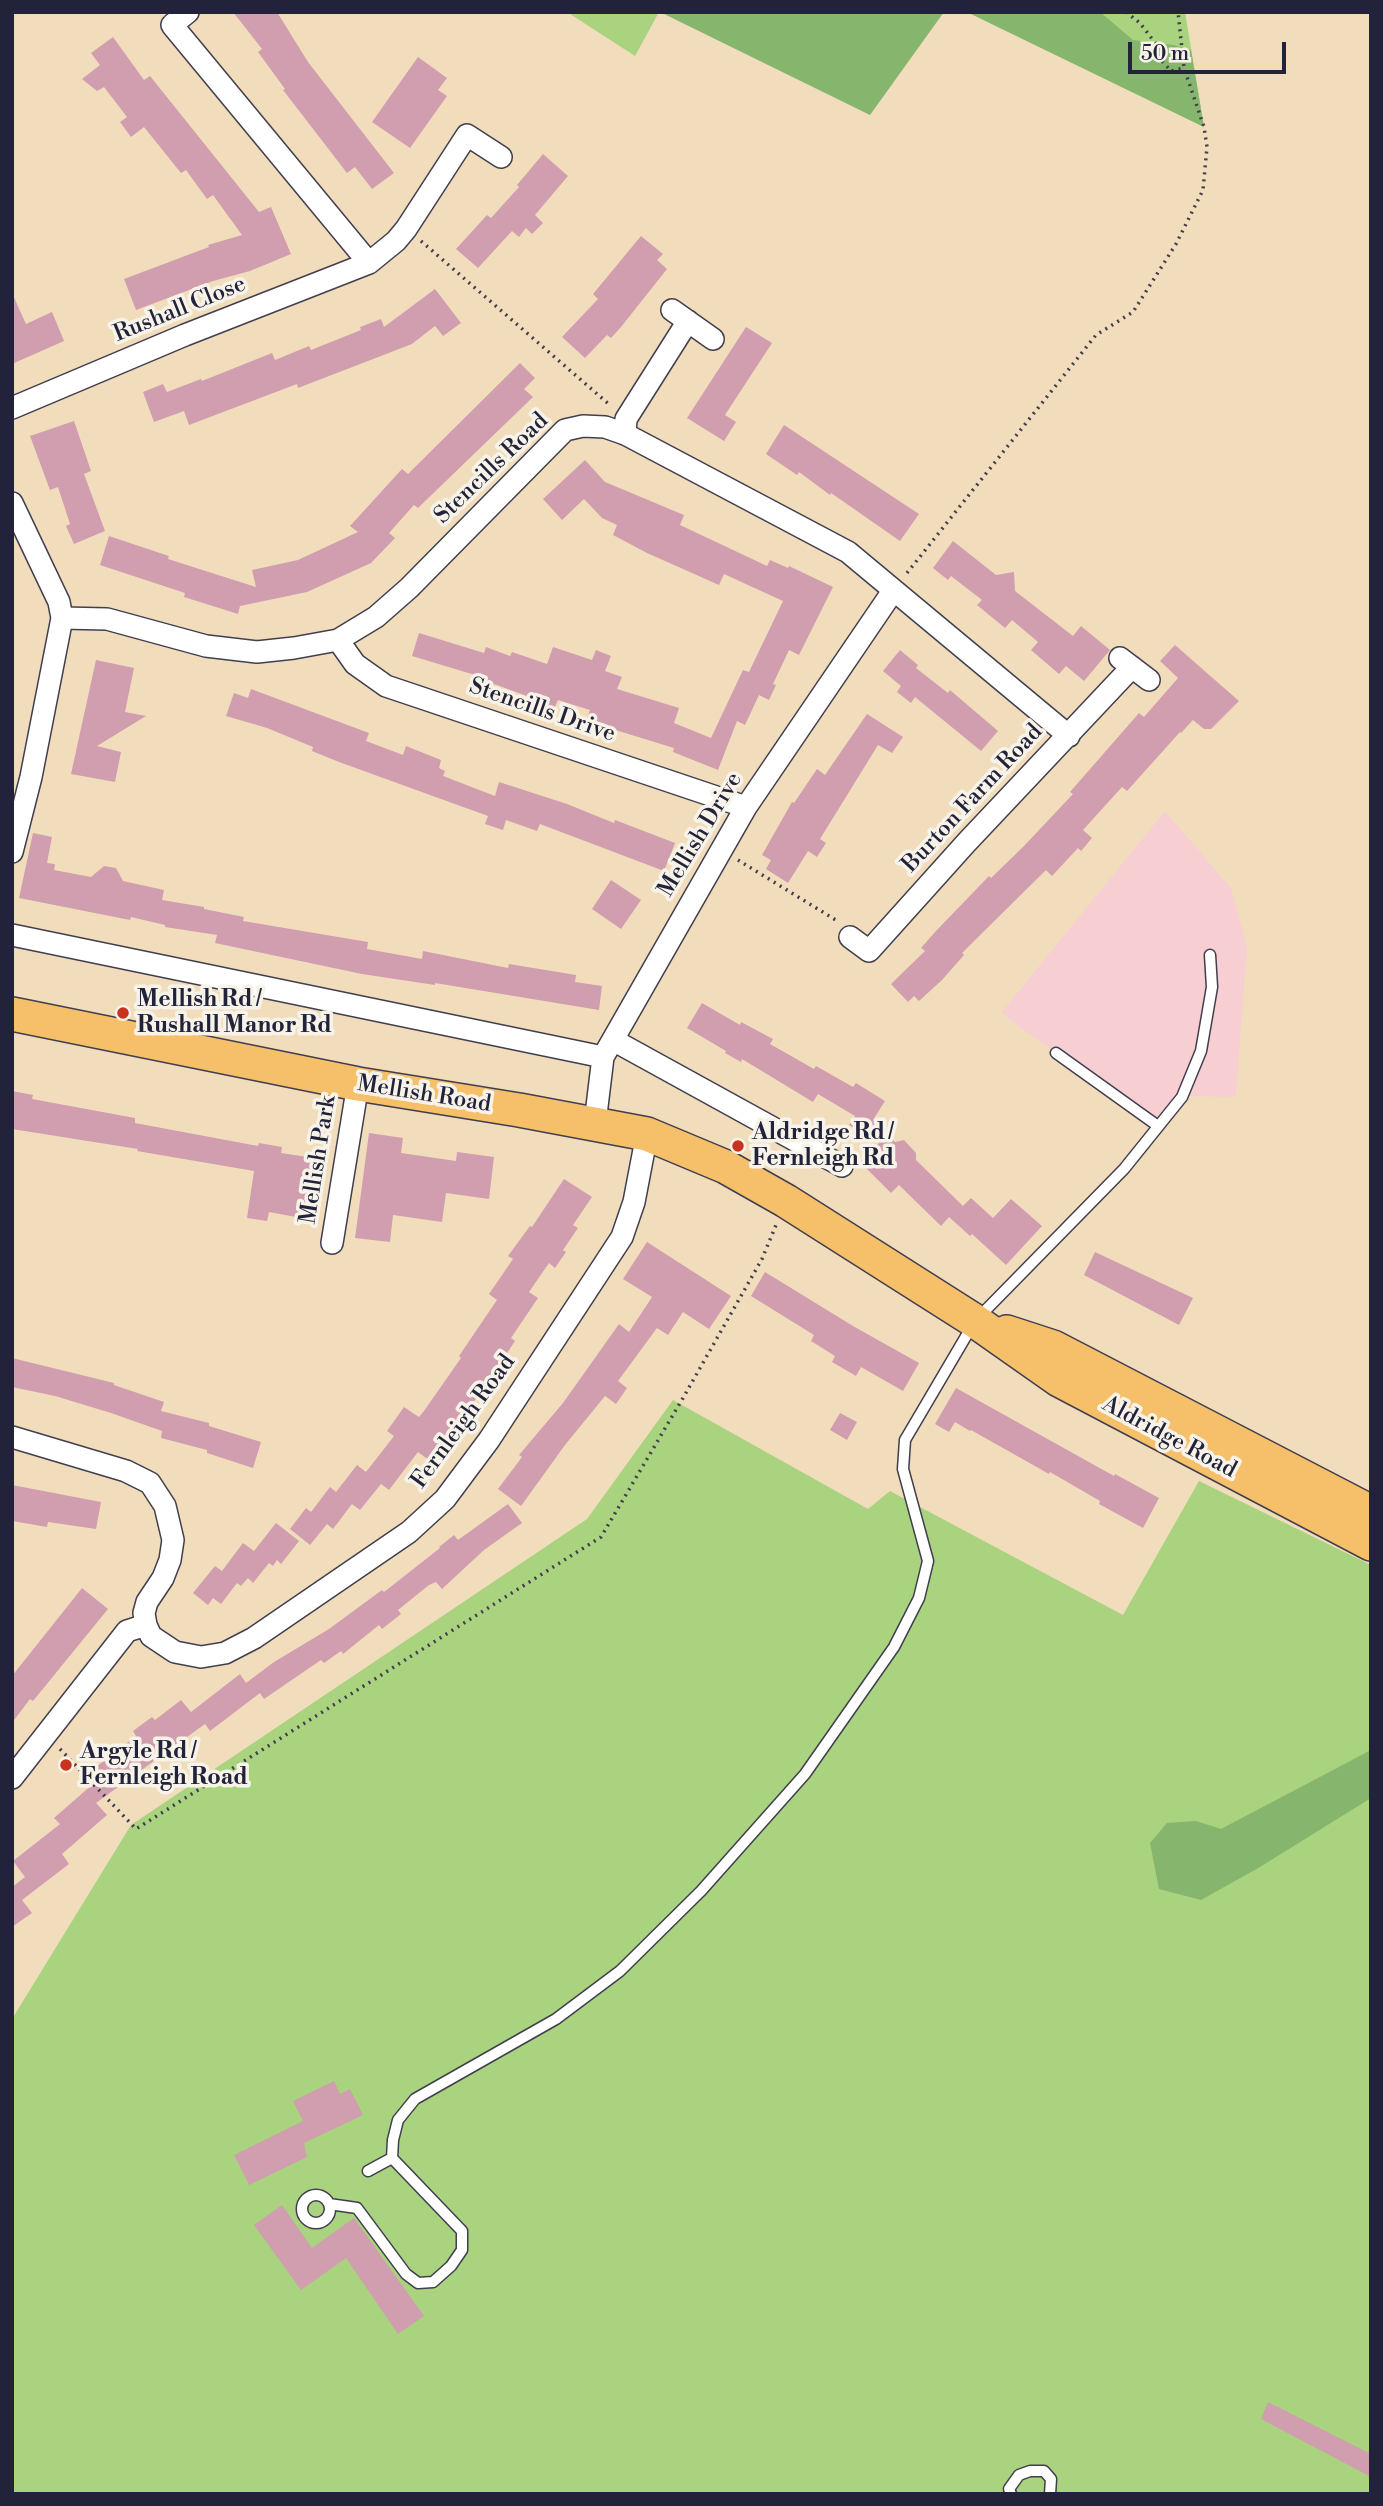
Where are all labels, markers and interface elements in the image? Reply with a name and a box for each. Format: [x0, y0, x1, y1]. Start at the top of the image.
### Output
scale bar [1131, 28, 1288, 72]
text: 50 m [1141, 41, 1189, 67]
street label: Rushall Close [110, 271, 250, 349]
street label: Stencills Road [429, 408, 555, 530]
street label: Stencills Drive [465, 673, 619, 749]
street label: Burton Farm Road [897, 719, 1049, 879]
street label: Mellish Drive [653, 768, 749, 902]
place label: Mellish Rd / Rushall Manor Rd [137, 986, 332, 1040]
marker: Mellish Rd / Rushall Manor Rd [115, 1005, 131, 1021]
street label: Mellish Road [355, 1071, 493, 1119]
street label: Mellish Park [295, 1094, 343, 1226]
place label: Aldridge Rd / Fernleigh Rd [752, 1119, 894, 1173]
marker: Aldridge Rd / Fernleigh Rd [730, 1138, 746, 1154]
street label: Fernleigh Road [406, 1350, 522, 1494]
street label: Aldridge Road [1097, 1391, 1241, 1485]
place label: Argyle Rd / Fernleigh Road [80, 1738, 248, 1792]
marker: Argyle Rd / Fernleigh Road [58, 1757, 74, 1773]

